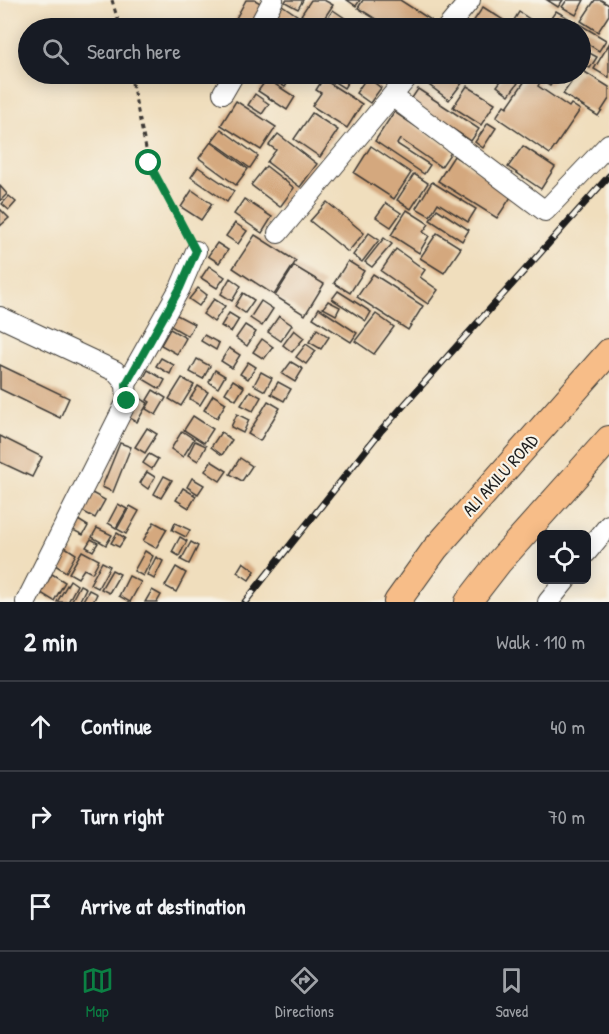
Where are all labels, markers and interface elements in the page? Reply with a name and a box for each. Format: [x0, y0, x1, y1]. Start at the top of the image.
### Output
search box [18, 18, 591, 84]
icon: search [39, 35, 72, 68]
text: Search here [87, 36, 181, 66]
route start [135, 149, 161, 175]
route end [113, 387, 139, 413]
street label: ALI AKILU ROAD [456, 428, 544, 521]
map controls [537, 530, 591, 584]
button: locate [537, 530, 591, 584]
text: 2 min [24, 624, 77, 659]
text: Walk · 110 m [496, 628, 585, 655]
icon: ahead [24, 710, 57, 743]
text: Continue [81, 711, 152, 741]
text: 40 m [550, 713, 585, 740]
icon: right [24, 800, 57, 833]
text: Turn right [81, 801, 164, 831]
text: 70 m [548, 803, 585, 830]
icon: arrive [24, 890, 57, 923]
text: Arrive at destination [81, 891, 246, 921]
tab: Map [81, 964, 114, 1022]
tab: Directions [275, 964, 334, 1022]
tab: Saved [495, 964, 528, 1022]

